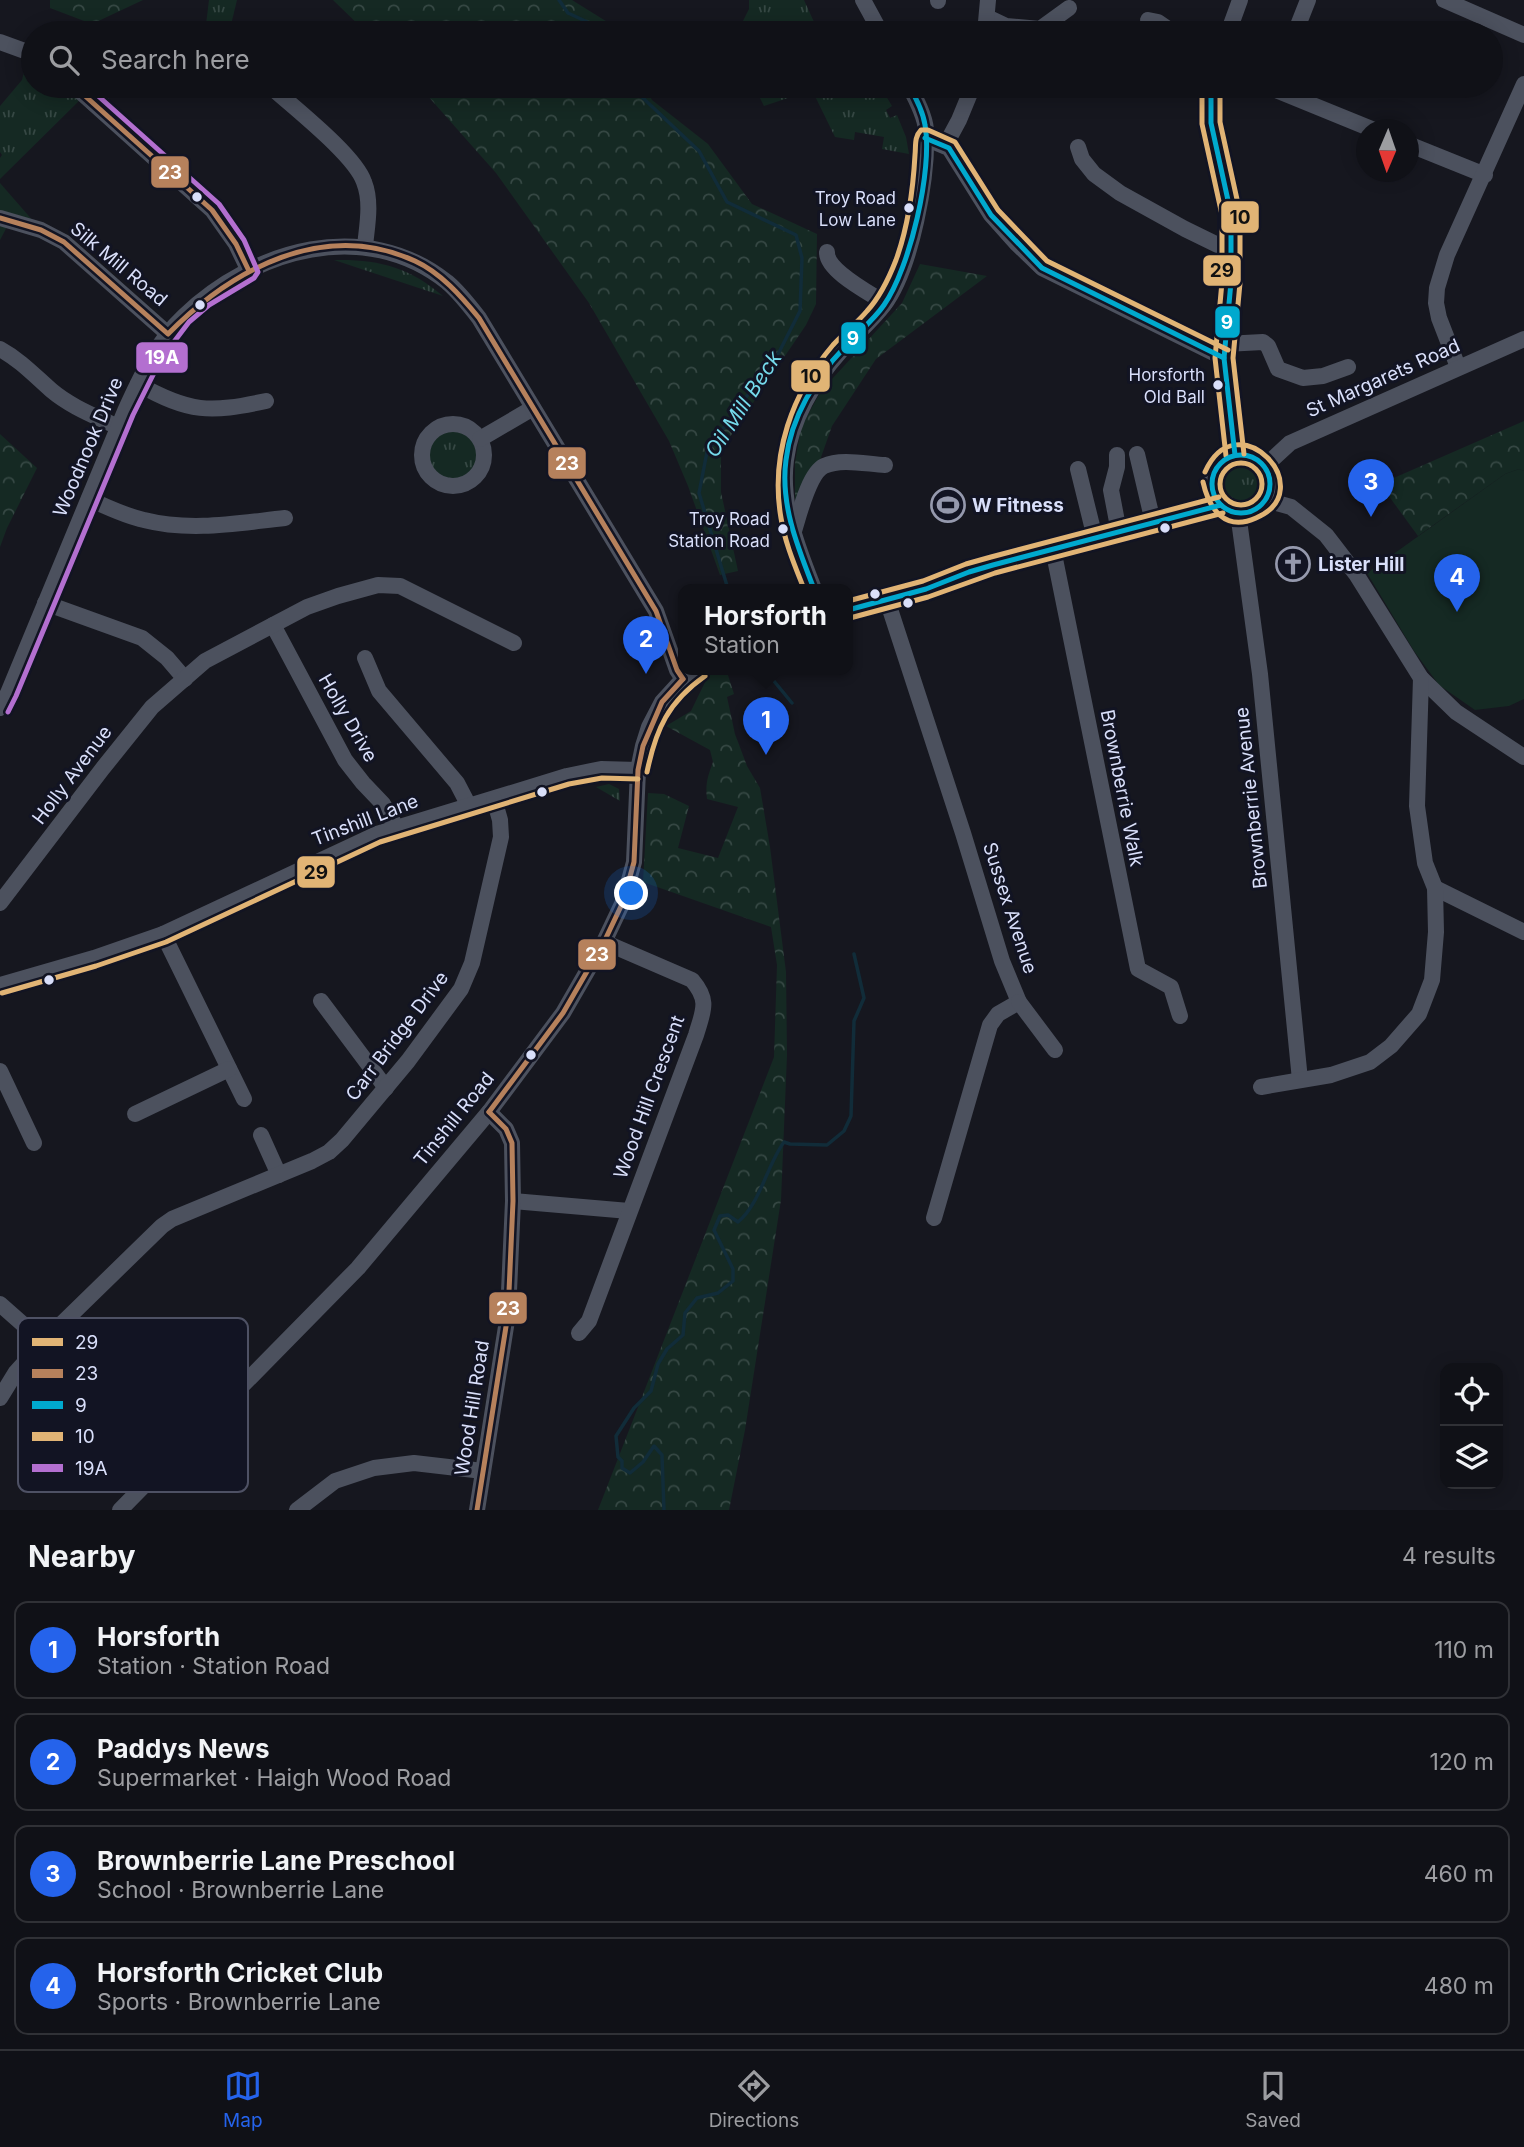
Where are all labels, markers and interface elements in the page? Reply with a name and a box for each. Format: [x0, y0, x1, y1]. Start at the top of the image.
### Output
search box [21, 21, 1503, 98]
icon: search [45, 41, 83, 79]
text: Search here [101, 44, 250, 75]
north arrow [1356, 119, 1419, 182]
line badge: 23 [150, 155, 190, 189]
text: 23 [158, 161, 182, 184]
place label: Troy Road Low Lane [815, 188, 896, 230]
unlabelled marker [190, 190, 204, 204]
line badge: 10 [1220, 200, 1260, 234]
marker: Troy Road Low Lane [902, 201, 916, 215]
text: 10 [1229, 206, 1251, 229]
street label: Silk Mill Road [66, 217, 172, 311]
line badge: 29 [1202, 254, 1242, 287]
text: 29 [1210, 259, 1234, 282]
unlabelled marker [193, 298, 207, 312]
line badge: 9 [1214, 305, 1241, 339]
text: 9 [1221, 311, 1233, 334]
line badge: 9 [840, 321, 867, 355]
text: 9 [847, 327, 859, 350]
street label: St Margarets Road [1303, 334, 1463, 422]
line badge: 19A [135, 341, 189, 374]
text: 19A [145, 346, 179, 369]
water label: Oil Mill Beck [699, 346, 787, 462]
line badge: 10 [790, 359, 831, 393]
text: 10 [800, 365, 822, 388]
place label: Horsforth Old Ball [1129, 365, 1205, 407]
street label: Woodnook Drive [48, 374, 128, 520]
marker: Horsforth Old Ball [1211, 378, 1225, 392]
line badge: 23 [547, 446, 587, 480]
text: 23 [555, 452, 579, 475]
pin: 3 [1348, 459, 1394, 517]
sports icon: W Fitness [929, 486, 967, 524]
place label: W Fitness [972, 494, 1064, 517]
place label: Troy Road Station Road [668, 509, 770, 551]
unlabelled marker [1158, 521, 1172, 535]
marker: Troy Road Station Road [776, 522, 790, 536]
church icon: Lister Hill [1274, 545, 1312, 583]
place label: Lister Hill [1318, 553, 1405, 576]
pin: 4 [1434, 554, 1480, 612]
popup [678, 584, 853, 675]
unlabelled marker [868, 587, 882, 601]
unlabelled marker [901, 596, 915, 610]
text: Horsforth [704, 600, 827, 631]
pin: 2 [623, 616, 669, 674]
text: Station [704, 631, 780, 659]
street label: Holly Drive [314, 670, 382, 766]
pin: 1 [743, 697, 789, 755]
street label: Brownberrie Avenue [1230, 706, 1272, 890]
street label: Brownberrie Walk [1096, 708, 1149, 869]
street label: Holly Avenue [27, 721, 117, 829]
unlabelled marker [535, 785, 549, 799]
street label: Tinshill Lane [308, 789, 422, 851]
street label: Sussex Avenue [978, 839, 1042, 977]
line badge: 29 [296, 855, 336, 889]
text: 29 [304, 861, 328, 884]
your location [614, 876, 648, 910]
line badge: 23 [577, 938, 617, 971]
text: 23 [585, 943, 609, 966]
street label: Carr Bridge Drive [341, 967, 453, 1105]
unlabelled marker [42, 973, 56, 987]
street label: Wood Hill Crescent [609, 1012, 689, 1182]
unlabelled marker [524, 1048, 538, 1062]
street label: Tinshill Road [409, 1067, 499, 1171]
line badge: 23 [488, 1291, 528, 1325]
text: 23 [496, 1297, 520, 1320]
legend [18, 1318, 248, 1492]
text: 29 [75, 1331, 98, 1354]
street label: Wood Hill Road [450, 1339, 494, 1477]
text: 23 [75, 1362, 98, 1385]
map controls [1440, 1363, 1503, 1489]
button: locate [1440, 1363, 1503, 1426]
text: 9 [75, 1394, 87, 1417]
text: 10 [75, 1425, 95, 1448]
button: layers [1440, 1426, 1503, 1489]
text: 19A [75, 1457, 108, 1480]
text: Nearby [28, 1538, 136, 1574]
text: 4 results [1402, 1542, 1496, 1570]
text: Horsforth [97, 1621, 220, 1652]
text: 1 [48, 1636, 58, 1664]
text: 110 m [1434, 1636, 1494, 1664]
text: Station · Station Road [97, 1652, 330, 1680]
text: Paddys News [97, 1733, 270, 1764]
text: 2 [46, 1748, 60, 1776]
text: 120 m [1429, 1748, 1494, 1776]
text: Supermarket · Haigh Wood Road [97, 1764, 451, 1792]
text: Brownberrie Lane Preschool [97, 1845, 455, 1876]
text: 3 [46, 1860, 60, 1888]
text: 460 m [1424, 1860, 1494, 1888]
text: School · Brownberrie Lane [97, 1876, 384, 1904]
text: Horsforth Cricket Club [97, 1957, 383, 1988]
text: 4 [45, 1972, 61, 2000]
text: 480 m [1424, 1972, 1494, 2000]
text: Sports · Brownberrie Lane [97, 1988, 381, 2016]
tab: Map [223, 2067, 263, 2132]
tab: Directions [709, 2067, 799, 2132]
tab: Saved [1245, 2067, 1301, 2132]

